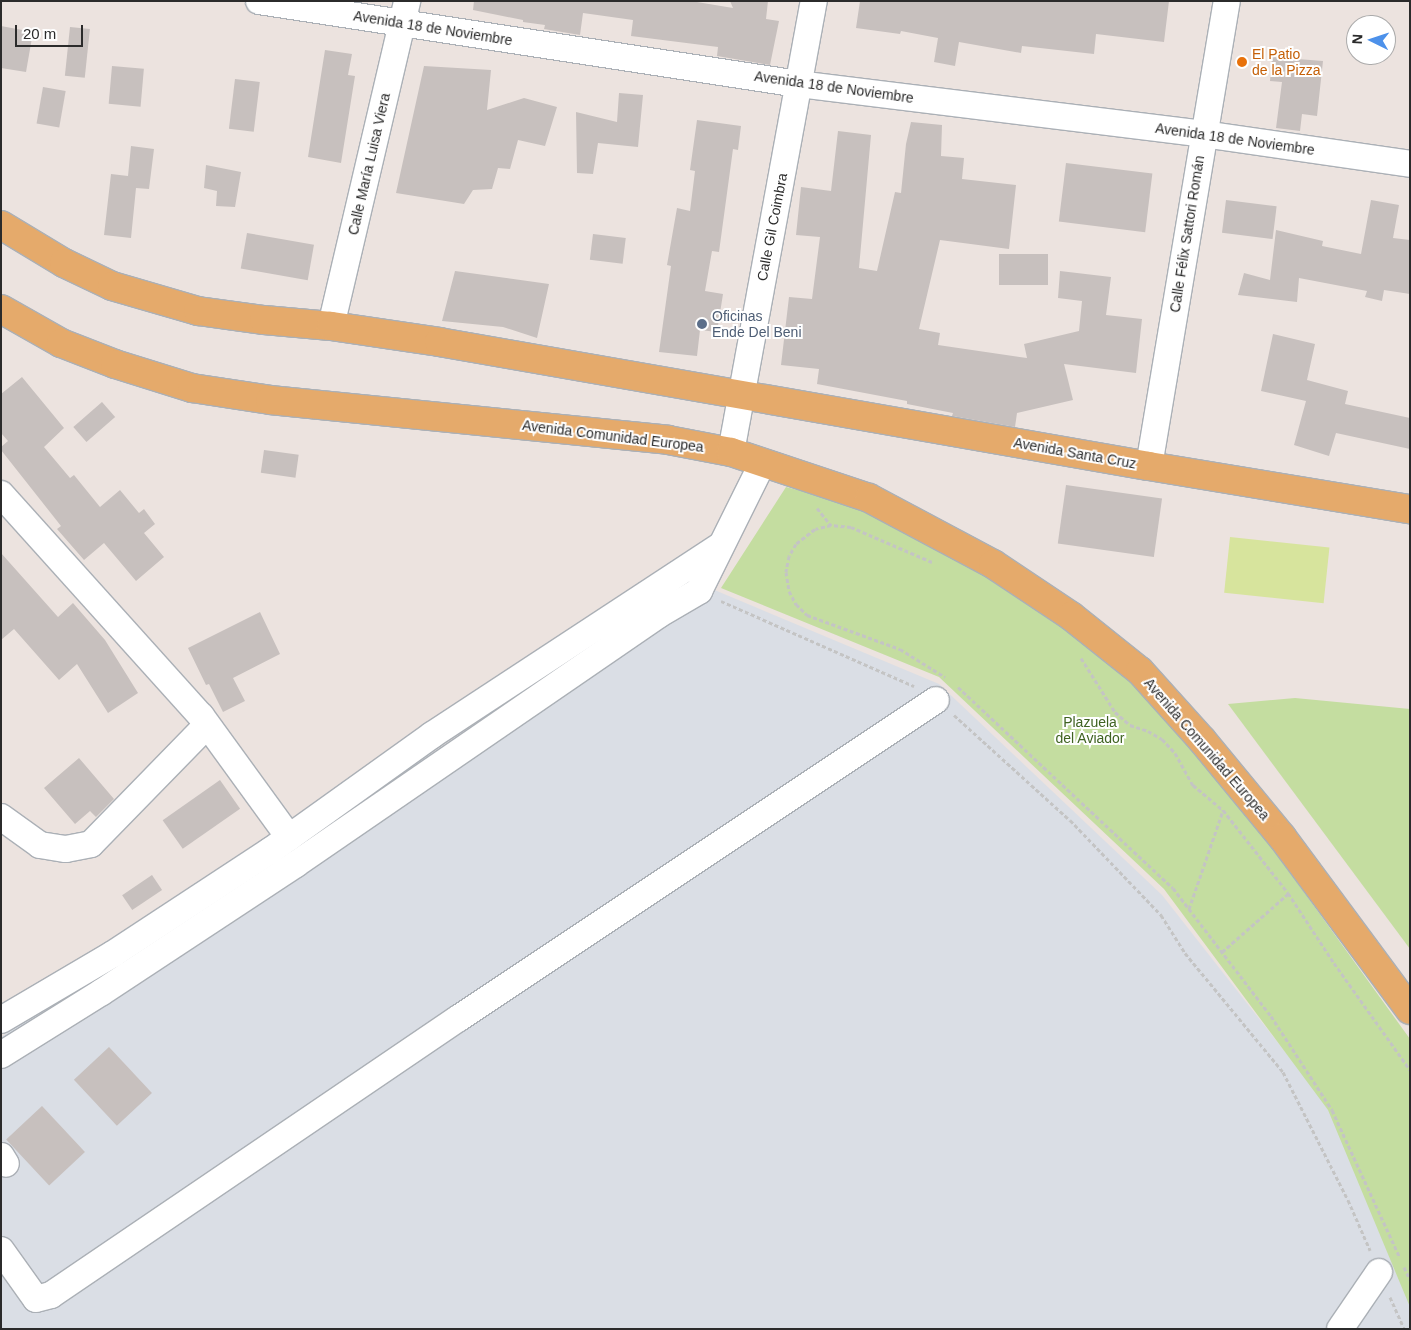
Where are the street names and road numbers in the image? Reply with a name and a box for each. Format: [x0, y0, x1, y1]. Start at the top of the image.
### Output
street label: Avenida 18 de Noviembre [352, 7, 514, 49]
street label: Avenida 18 de Noviembre [753, 67, 915, 107]
street label: Calle María Luisa Viera [344, 91, 394, 237]
street label: Avenida 18 de Noviembre [1154, 119, 1316, 159]
street label: Calle Félix Sattori Román [1166, 154, 1208, 314]
street label: Calle Gil Coimbra [753, 172, 791, 282]
street label: Avenida Comunidad Europea [521, 417, 705, 455]
street label: Avenida Santa Cruz [1012, 434, 1138, 472]
street label: Avenida Comunidad Europea [1141, 675, 1273, 823]

